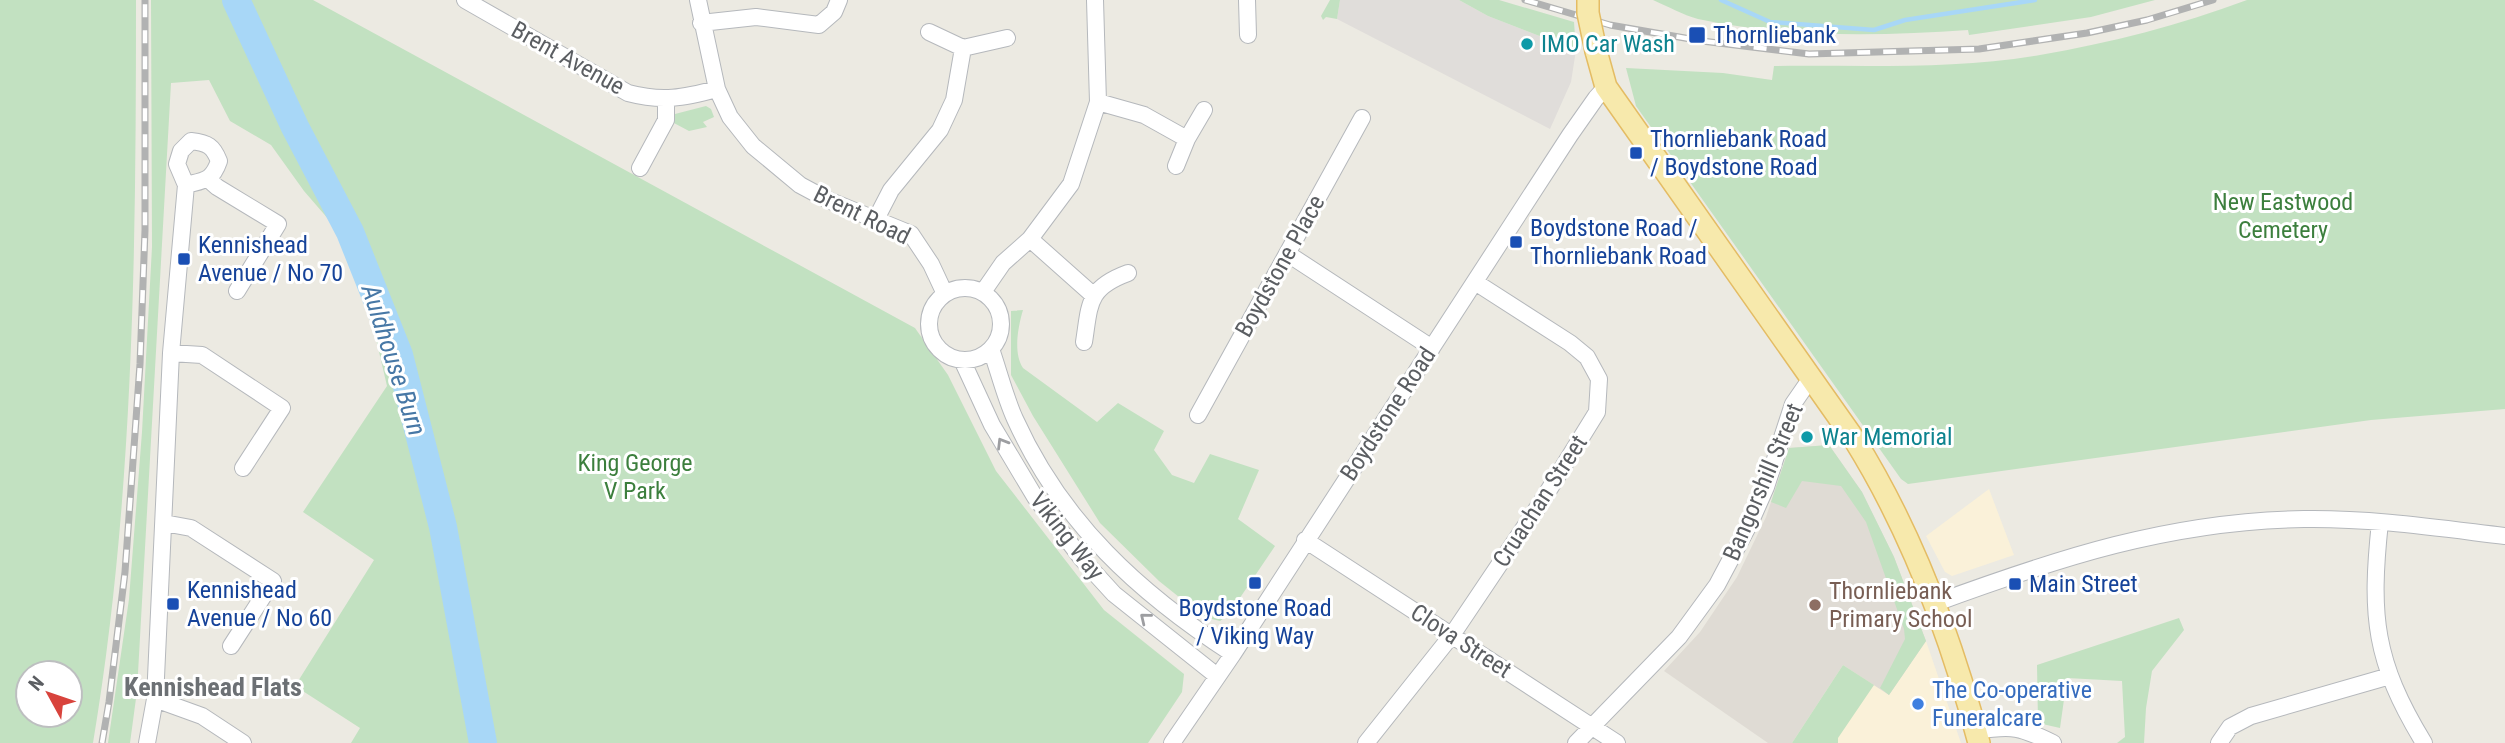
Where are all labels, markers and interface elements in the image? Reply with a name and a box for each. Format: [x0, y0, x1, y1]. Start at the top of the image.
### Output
street label: Brent Avenue [507, 16, 629, 100]
place label: Thornliebank [1713, 21, 1836, 49]
marker: Thornliebank [1687, 25, 1707, 45]
place label: IMO Car Wash [1541, 30, 1675, 58]
marker: IMO Car Wash [1519, 36, 1535, 52]
place label: Thornliebank Road / Boydstone Road [1650, 125, 1827, 181]
marker: Thornliebank Road / Boydstone Road [1628, 145, 1644, 161]
street label: Brent Road [809, 180, 915, 250]
park label: New Eastwood Cemetery [2213, 188, 2353, 244]
street label: Boydstone Place [1230, 190, 1330, 342]
place label: Boydstone Road / Thornliebank Road [1530, 214, 1707, 270]
place label: Kennishead Avenue / No 70 [198, 231, 343, 287]
marker: Boydstone Road / Thornliebank Road [1508, 234, 1524, 250]
marker: Kennishead Avenue / No 70 [176, 251, 192, 267]
water label: Auldhouse Burn [355, 280, 433, 439]
street label: Boydstone Road [1335, 342, 1441, 486]
street label: Bangorshill Street [1717, 399, 1809, 565]
place label: War Memorial [1821, 423, 1953, 451]
marker: War Memorial [1799, 429, 1815, 445]
street label: Cruachan Street [1487, 430, 1593, 572]
one-way arrow [998, 437, 1011, 450]
park label: King George V Park [577, 449, 693, 505]
street label: Viking Way [1024, 487, 1110, 585]
place label: Main Street [2029, 570, 2138, 598]
marker: Boydstone Road / Viking Way [1247, 575, 1263, 591]
place label: Kennishead Avenue / No 60 [187, 576, 332, 632]
marker: Main Street [2007, 576, 2023, 592]
place label: Thornliebank Primary School [1829, 577, 1972, 633]
place label: Boydstone Road / Viking Way [1178, 594, 1332, 650]
marker: Kennishead Avenue / No 60 [165, 596, 181, 612]
marker: Thornliebank Primary School [1807, 597, 1823, 613]
street label: Clova Street [1405, 598, 1517, 684]
one-way arrow [1140, 613, 1152, 626]
north arrow [14, 659, 84, 729]
text: N [24, 672, 49, 695]
district label: Kennishead Flats [124, 672, 302, 702]
place label: The Co-operative Funeralcare [1932, 676, 2092, 732]
marker: The Co-operative Funeralcare [1910, 696, 1926, 712]

